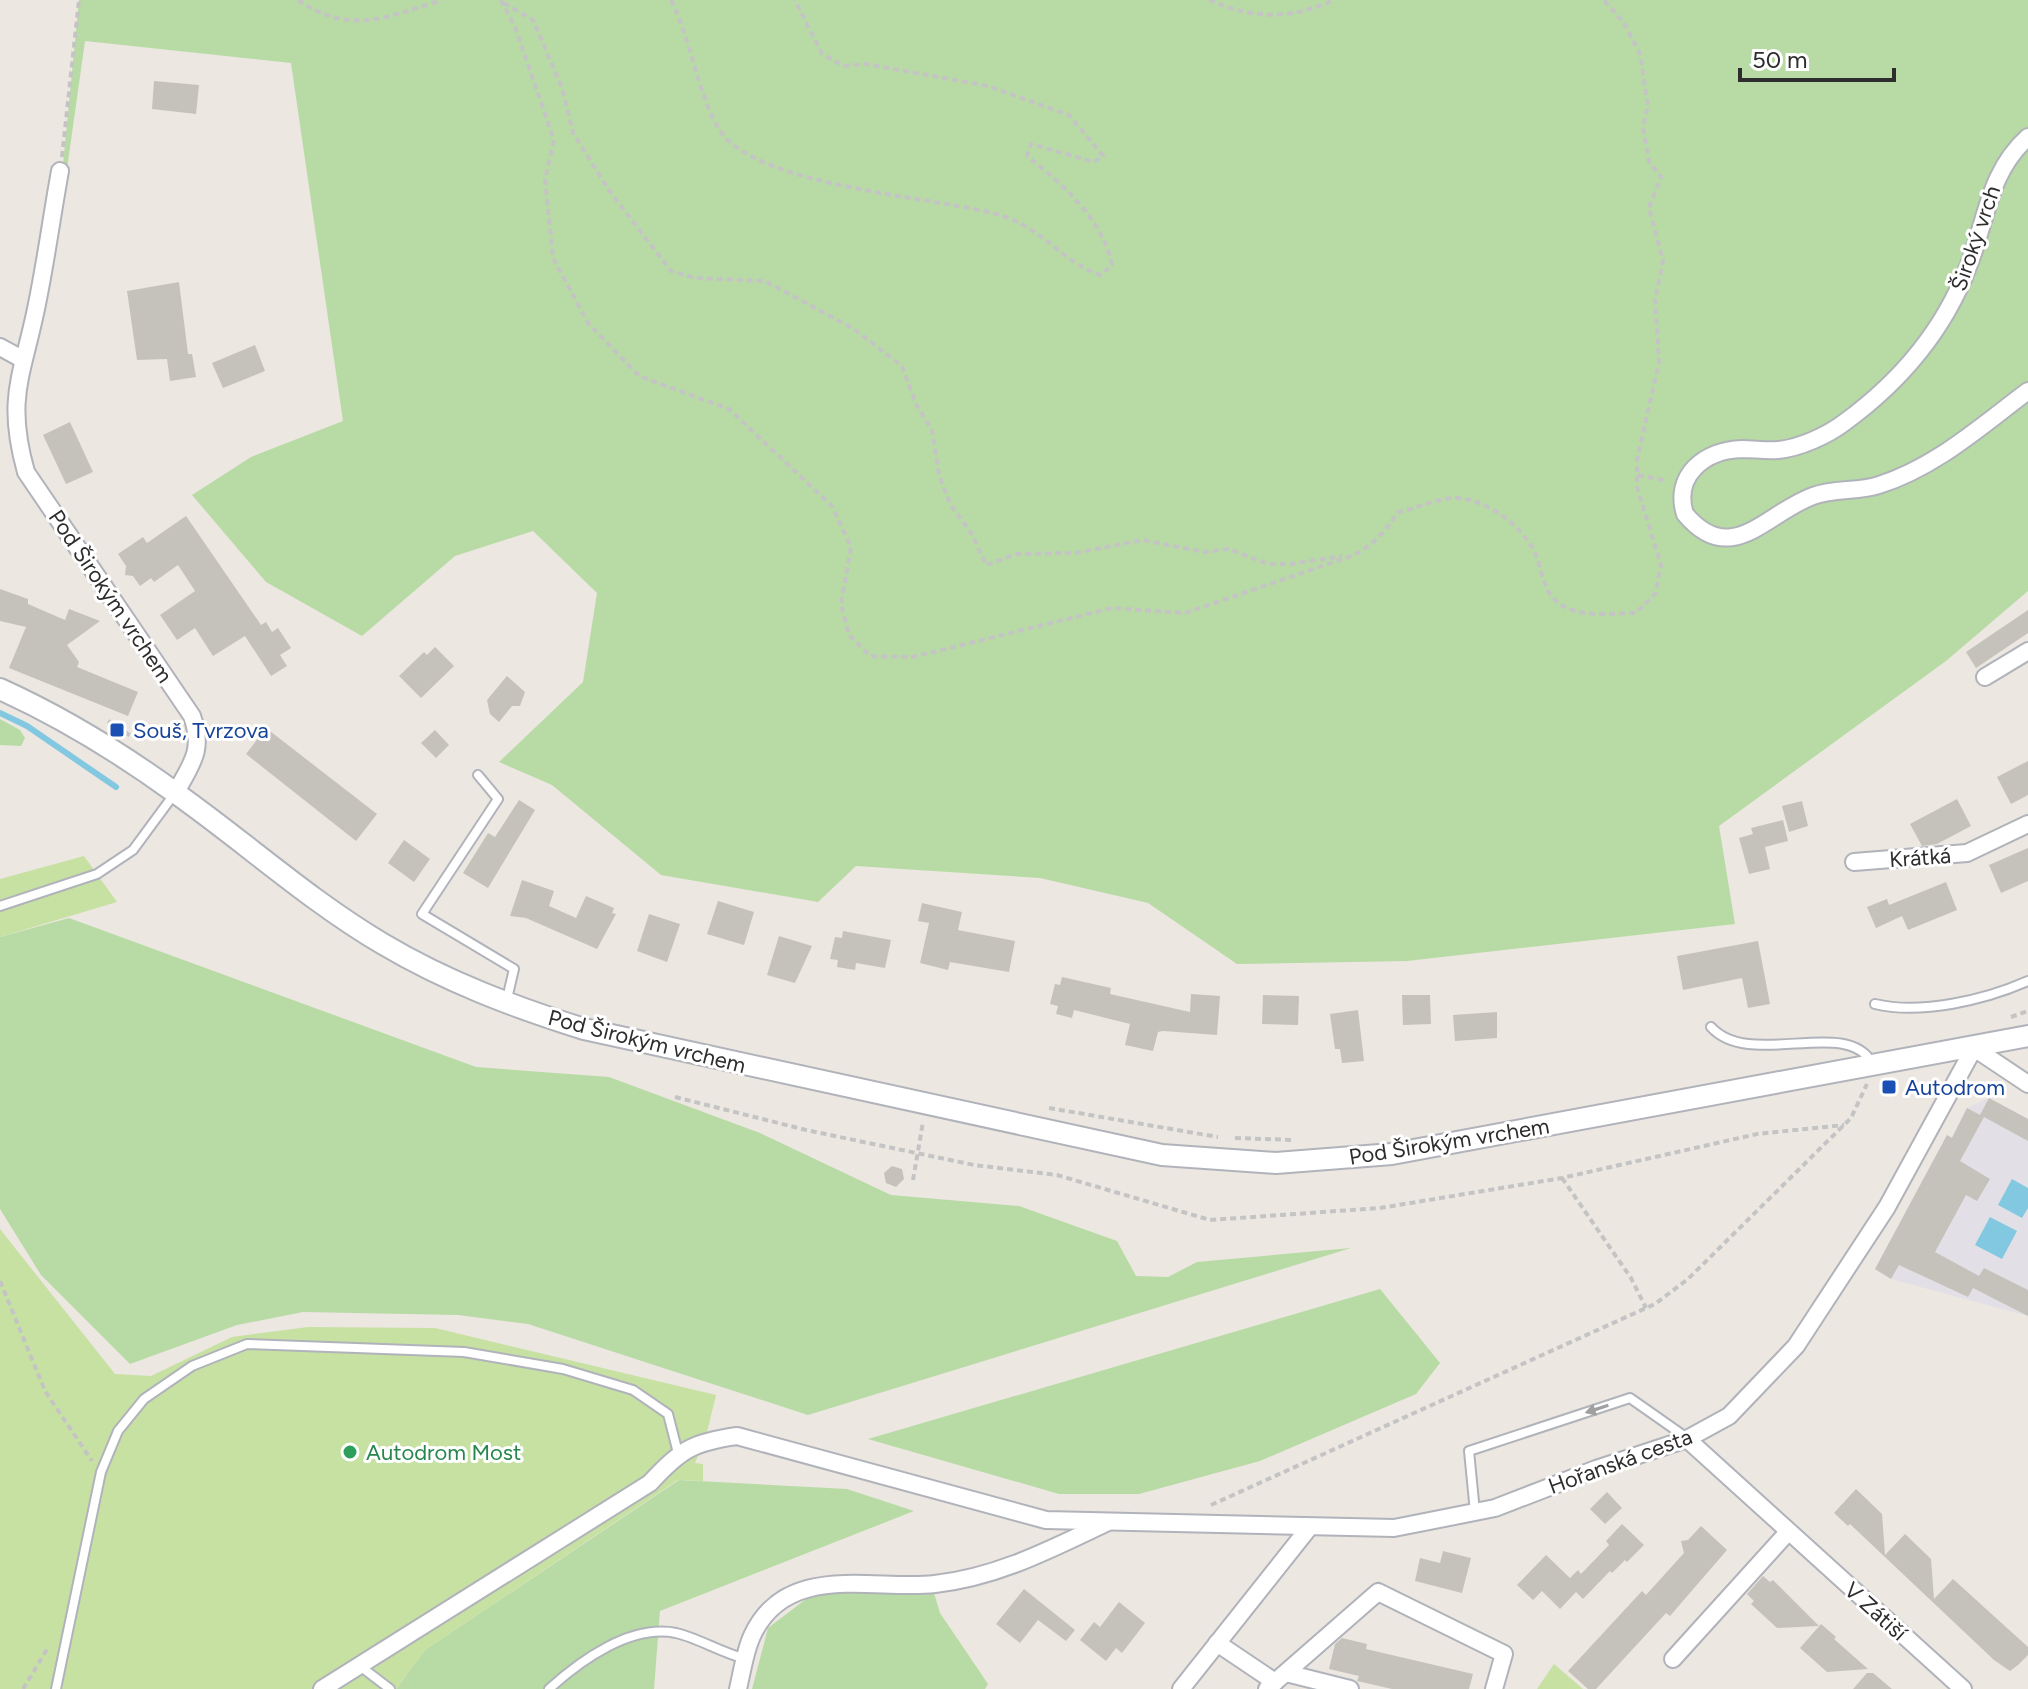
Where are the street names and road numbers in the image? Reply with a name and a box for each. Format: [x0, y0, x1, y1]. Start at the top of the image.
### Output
street label: Široký vrch [1945, 182, 2006, 294]
street label: Pod Širokým vrchem [43, 505, 178, 688]
street label: Krátká [1888, 842, 1952, 873]
street label: Pod Širokým vrchem [545, 1004, 748, 1079]
street label: Pod Širokým vrchem [1347, 1112, 1551, 1171]
street label: Hořanská cesta [1545, 1423, 1696, 1500]
street label: V Zátiší [1839, 1576, 1913, 1647]

